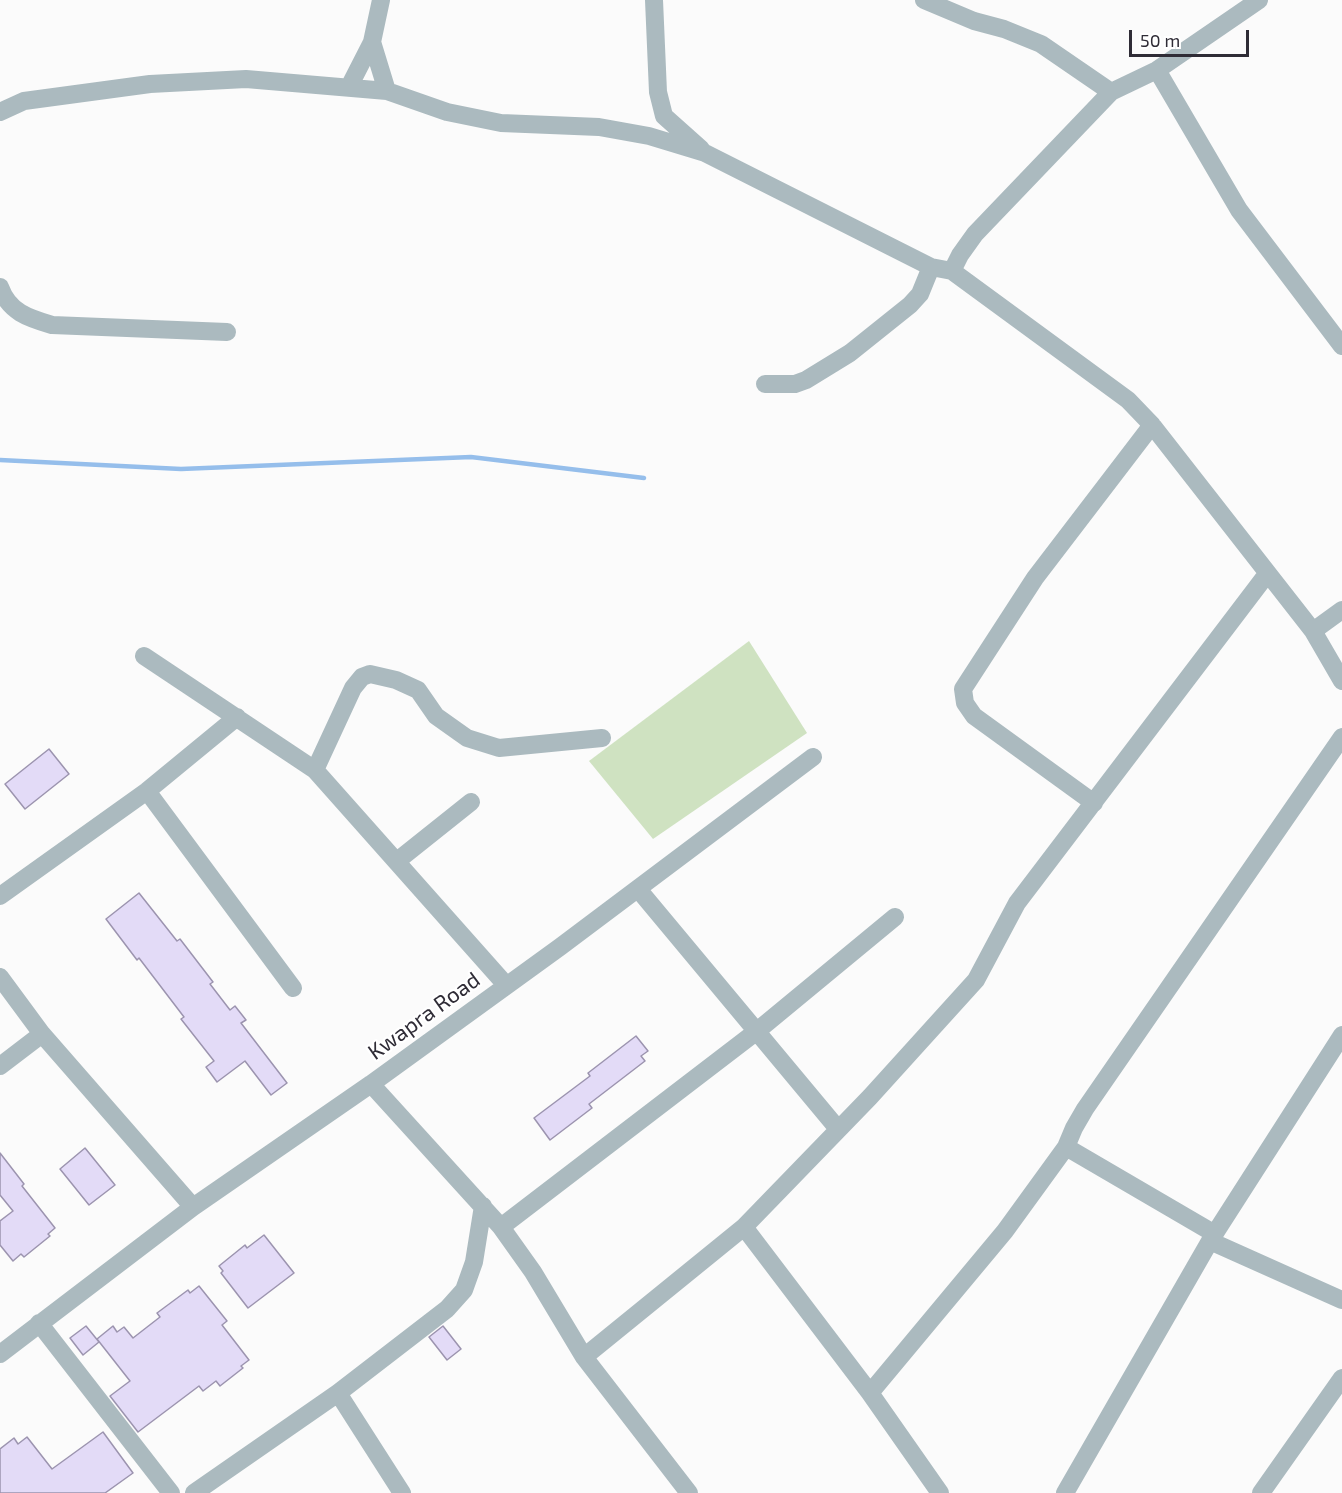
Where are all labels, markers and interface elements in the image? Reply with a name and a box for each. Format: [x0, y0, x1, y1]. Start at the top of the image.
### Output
scale bar [1132, 18, 1252, 56]
text: 50 m [1140, 29, 1180, 51]
street label: Kwapra Road [363, 967, 485, 1065]

